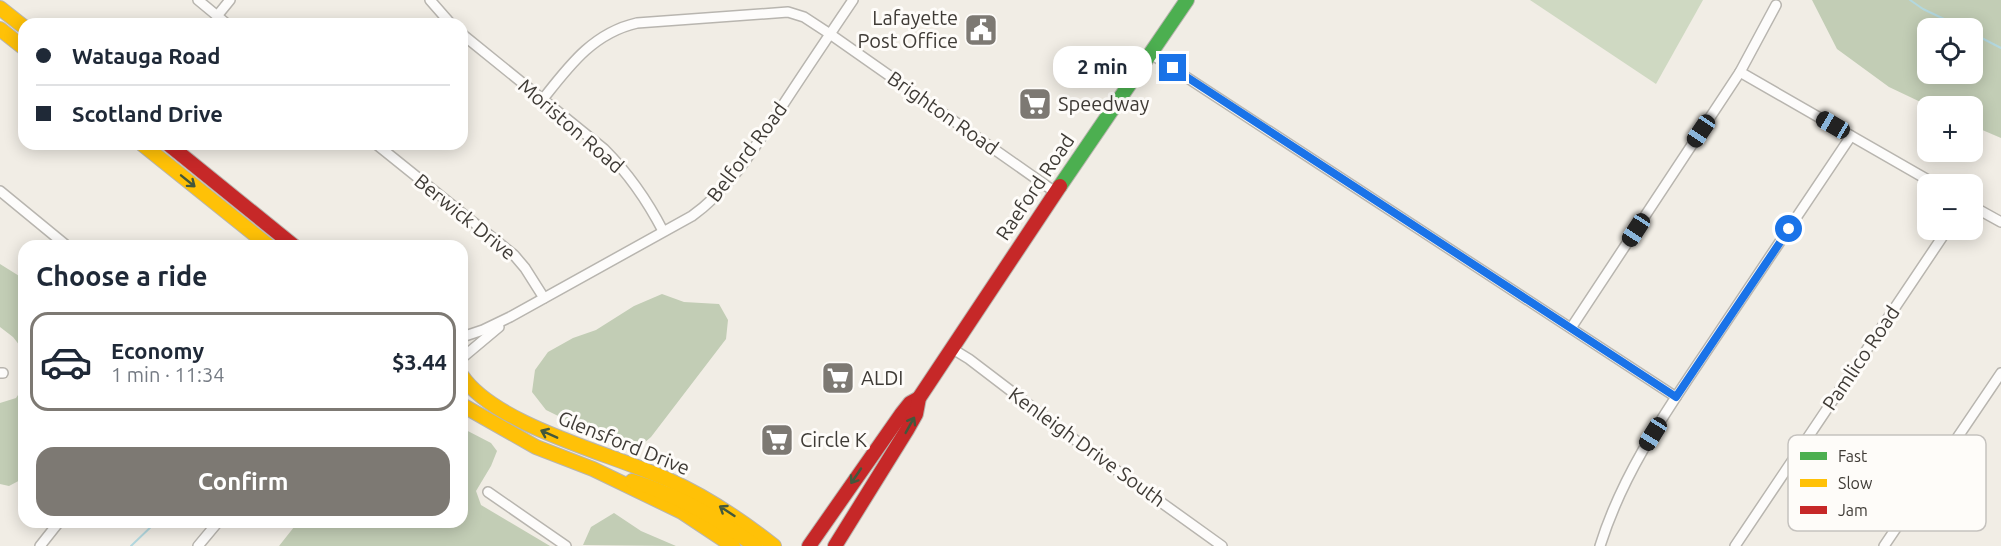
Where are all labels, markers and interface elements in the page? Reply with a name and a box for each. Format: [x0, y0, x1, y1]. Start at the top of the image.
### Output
place label: Lafayette Post Office [858, 6, 958, 52]
public building icon: Lafayette Post Office [963, 12, 999, 48]
map controls [1917, 18, 1983, 240]
button: locate [1917, 18, 1983, 84]
text: Watauga Road [72, 43, 221, 68]
callout: 2 min [1053, 47, 1152, 89]
route end [1159, 54, 1186, 81]
text: 2 min [1077, 55, 1128, 78]
street label: Brighton Road [884, 66, 1003, 159]
street label: Moriston Road [514, 74, 629, 178]
supermarket icon: Speedway [1017, 86, 1053, 122]
place label: Speedway [1058, 92, 1150, 115]
button: + [1917, 96, 1983, 162]
street label: Belford Road [702, 98, 791, 206]
text: Scotland Drive [72, 101, 223, 126]
car [1813, 108, 1853, 142]
car [1683, 111, 1719, 151]
street label: Raeford Road [991, 129, 1079, 244]
street label: Berwick Drive [410, 169, 520, 264]
one-way arrow [180, 174, 196, 187]
button: − [1917, 174, 1983, 240]
car [1619, 210, 1653, 250]
route start [1775, 215, 1802, 242]
text: Choose a ride [36, 261, 208, 291]
street label: Pamlico Road [1817, 301, 1904, 414]
icon: car [39, 335, 93, 389]
text: Economy [111, 338, 204, 363]
text: $3.44 [392, 349, 447, 374]
supermarket icon: ALDI [820, 360, 856, 396]
text: 1 min · 11:34 [111, 363, 225, 386]
place label: ALDI [861, 366, 903, 389]
street label: Kenleigh Drive South [1005, 382, 1170, 511]
street label: Glensford Drive [555, 406, 693, 479]
car [1636, 414, 1670, 454]
one-way arrow [904, 417, 916, 434]
supermarket icon: Circle K [759, 422, 795, 458]
one-way arrow [540, 428, 558, 439]
place label: Circle K [800, 428, 867, 451]
legend [1788, 435, 1986, 531]
button: Confirm [36, 447, 450, 516]
text: Fast [1838, 447, 1868, 465]
one-way arrow [850, 467, 862, 484]
text: Slow [1838, 474, 1873, 492]
text: Jam [1838, 501, 1868, 519]
one-way arrow [719, 505, 736, 517]

